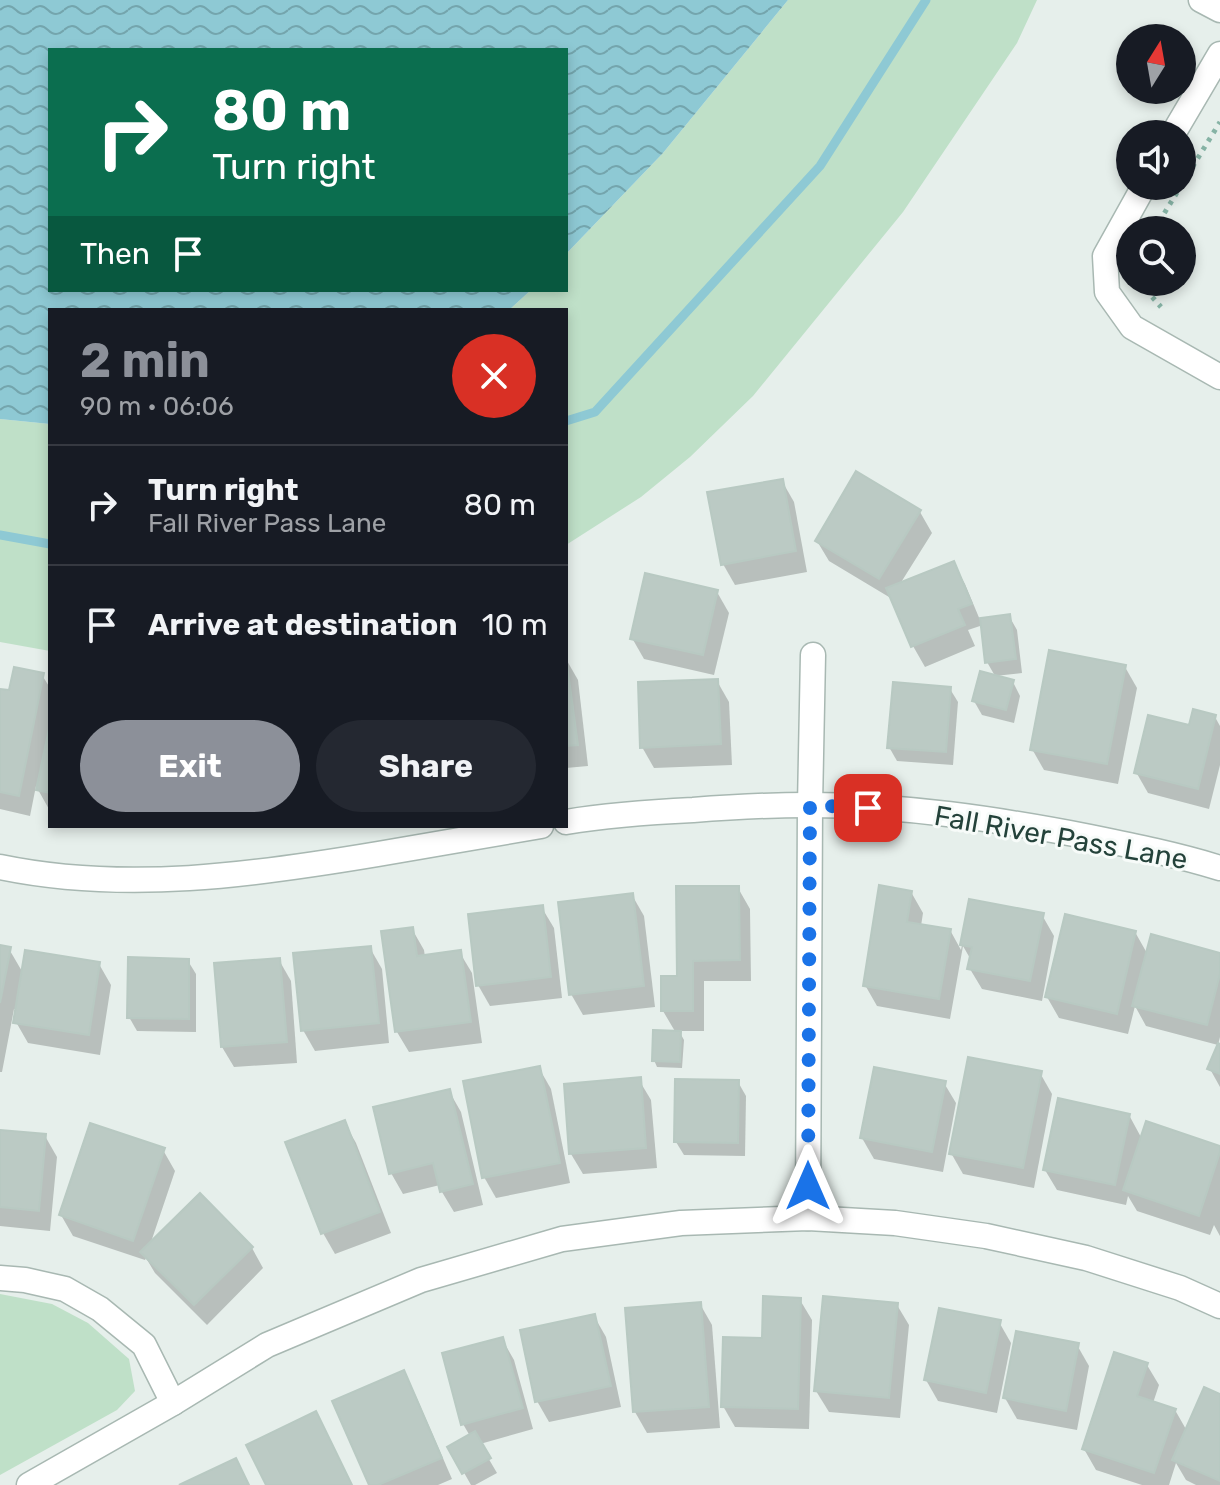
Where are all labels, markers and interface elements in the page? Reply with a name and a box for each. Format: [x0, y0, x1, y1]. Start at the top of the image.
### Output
north arrow [1116, 24, 1196, 104]
map controls [1116, 24, 1196, 296]
text: 80 m [212, 78, 351, 144]
icon: right [80, 80, 184, 184]
button: sound [1116, 120, 1196, 200]
text: Turn right [212, 145, 376, 188]
button: search [1116, 216, 1196, 296]
icon: arrive [166, 232, 210, 276]
text: Then [80, 236, 150, 272]
text: 2 min [80, 332, 210, 389]
button: close [452, 334, 536, 418]
text: 90 m · 06:06 [80, 391, 234, 422]
text: Turn right [148, 472, 299, 508]
icon: right [80, 483, 124, 527]
text: 80 m [464, 487, 536, 523]
text: Fall River Pass Lane [148, 508, 386, 539]
icon: arrive [80, 603, 124, 647]
text: Arrive at destination [148, 607, 458, 643]
text: 10 m [482, 607, 548, 643]
button: Exit [80, 720, 300, 812]
button: Share [316, 720, 536, 812]
pin [834, 774, 902, 842]
icon: arrive [846, 786, 890, 830]
street label: Fall River Pass Lane [932, 799, 1190, 876]
position arrow [766, 1144, 850, 1228]

